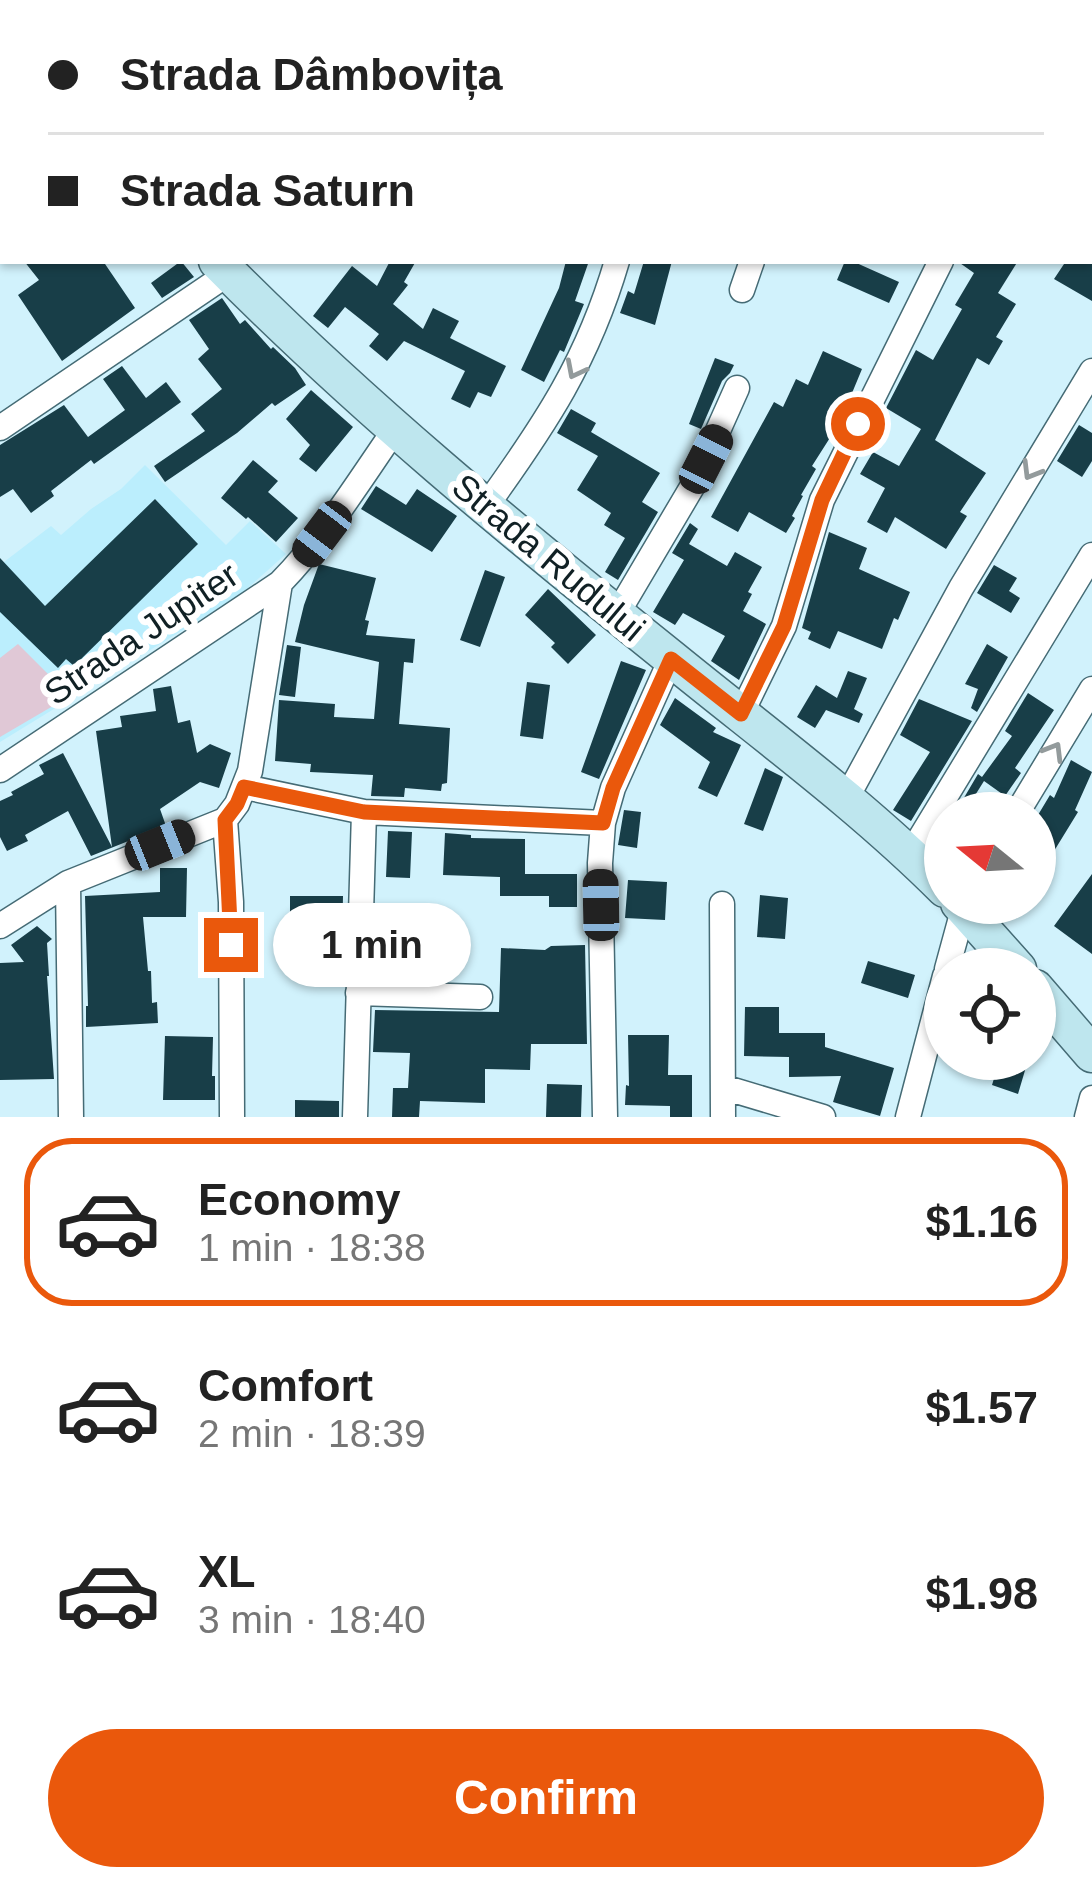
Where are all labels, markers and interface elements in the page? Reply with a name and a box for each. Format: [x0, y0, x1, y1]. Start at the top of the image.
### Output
text: Strada Dâmbovița [120, 49, 503, 100]
text: Strada Saturn [120, 165, 415, 216]
one-way arrow [566, 357, 589, 379]
route start [831, 397, 885, 451]
car [674, 419, 738, 499]
one-way arrow [1023, 458, 1046, 480]
street label: Strada Rudului [444, 465, 653, 650]
car [286, 494, 358, 574]
street label: Strada Jupiter [37, 554, 246, 713]
one-way arrow [1040, 742, 1062, 764]
north arrow [924, 792, 1056, 924]
map controls [924, 792, 1056, 1080]
car [120, 815, 200, 875]
car [582, 869, 620, 941]
callout: 1 min [273, 903, 471, 987]
route end [204, 918, 258, 972]
text: 1 min [321, 923, 423, 966]
button: locate [924, 948, 1056, 1080]
icon: car [54, 1168, 162, 1276]
text: Economy [198, 1174, 401, 1225]
text: $1.16 [925, 1196, 1038, 1247]
text: 1 min · 18:38 [198, 1226, 426, 1269]
icon: car [54, 1354, 162, 1462]
text: Comfort [198, 1360, 373, 1411]
text: $1.57 [925, 1382, 1038, 1433]
text: 2 min · 18:39 [198, 1412, 426, 1455]
icon: car [54, 1540, 162, 1648]
text: XL [198, 1546, 256, 1597]
text: $1.98 [925, 1568, 1038, 1619]
text: 3 min · 18:40 [198, 1598, 426, 1641]
button: Confirm [48, 1729, 1044, 1867]

